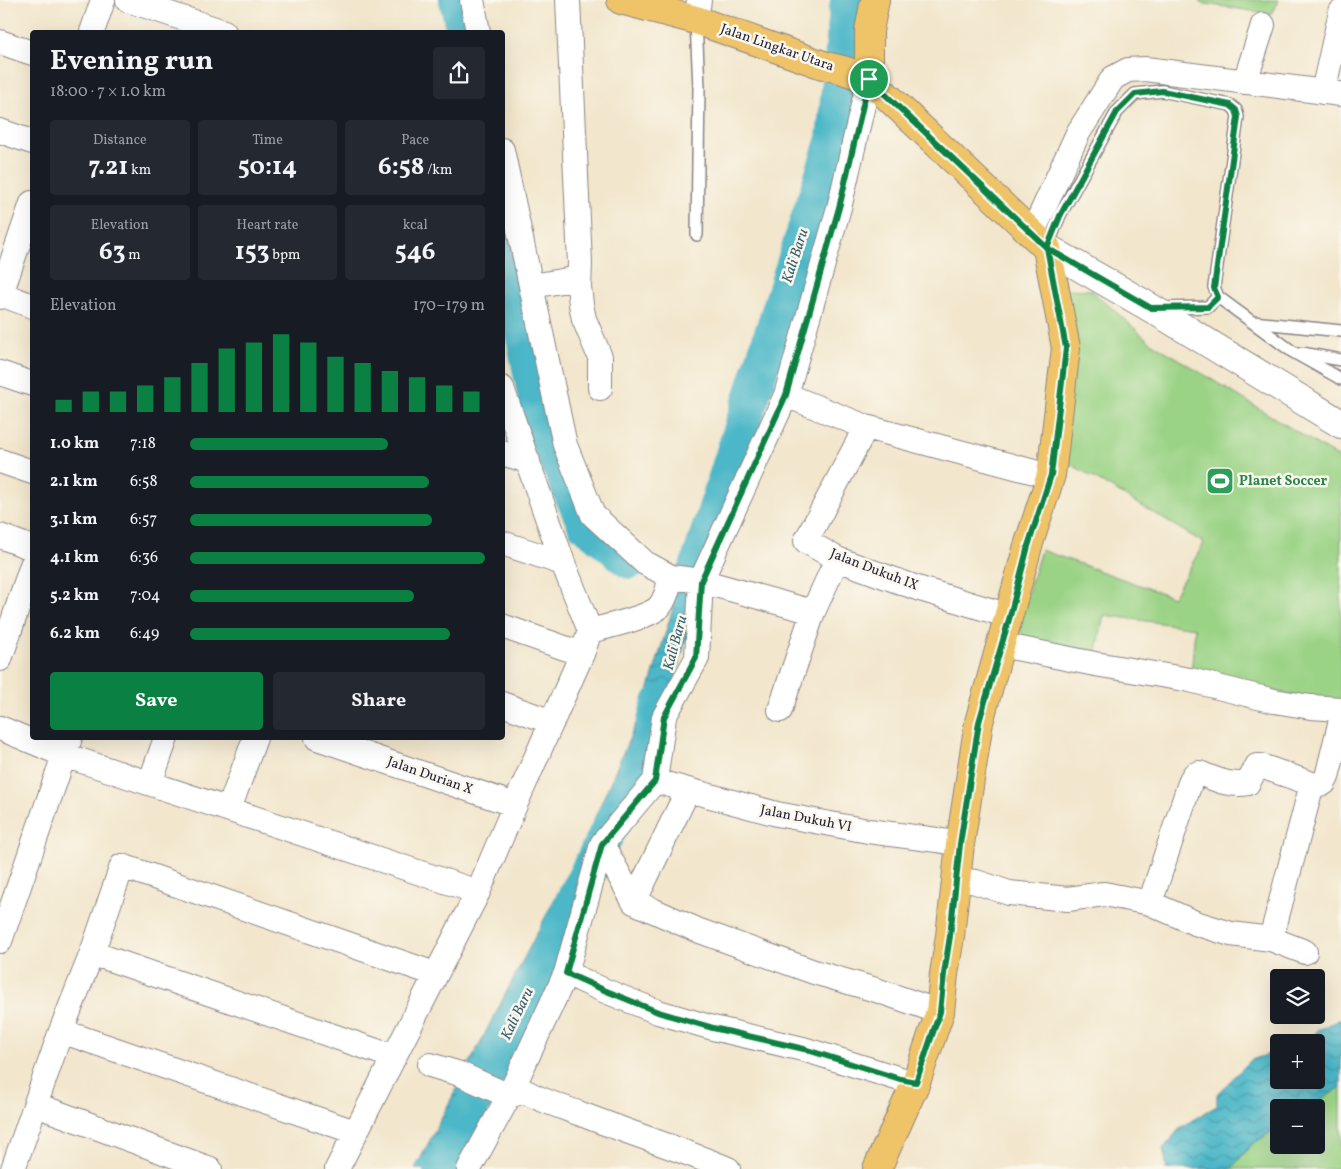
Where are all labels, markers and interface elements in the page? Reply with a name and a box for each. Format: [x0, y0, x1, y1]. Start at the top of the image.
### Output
street label: Jalan Lingkar Utara [718, 20, 836, 76]
text: Evening run [50, 42, 214, 81]
button: share [433, 47, 485, 99]
pin [848, 58, 890, 100]
icon: arrive [855, 65, 883, 93]
text: 18:00 · 7 × 1.0 km [50, 81, 166, 103]
text: Distance [93, 131, 147, 150]
text: Time [252, 131, 283, 150]
text: Pace [401, 131, 429, 150]
text: 7.21 [89, 150, 128, 185]
text: 50:14 [238, 150, 297, 185]
text: 6:58 [378, 150, 424, 185]
text: km [128, 161, 151, 180]
text: /km [424, 161, 452, 180]
text: Elevation [91, 216, 149, 235]
text: Heart rate [237, 216, 298, 235]
text: kcal [403, 216, 428, 235]
water label: Kali Baru [777, 226, 815, 286]
text: 63 [99, 235, 125, 270]
text: 153 [235, 235, 269, 270]
text: 546 [395, 235, 436, 270]
text: m [125, 246, 141, 265]
text: bpm [269, 246, 300, 265]
text: Elevation [50, 295, 117, 317]
text: 170–179 m [413, 295, 485, 317]
text: 1.0 km [50, 433, 99, 455]
text: 7:18 [130, 433, 156, 455]
sports icon: Planet Soccer [1205, 466, 1235, 496]
text: 2.1 km [50, 471, 98, 493]
text: 6:58 [130, 471, 158, 493]
place label: Planet Soccer [1239, 472, 1328, 491]
text: 3.1 km [50, 509, 98, 531]
text: 6:57 [130, 509, 157, 531]
street label: Jalan Dukuh IX [827, 544, 921, 596]
text: 4.1 km [50, 547, 99, 569]
text: 6:36 [130, 547, 158, 569]
text: 5.2 km [50, 585, 99, 607]
text: 7:04 [130, 585, 160, 607]
water label: Kali Baru [659, 613, 693, 673]
text: 6.2 km [50, 623, 100, 645]
text: 6:49 [130, 623, 159, 645]
button: Save [50, 672, 263, 730]
button: Share [273, 672, 485, 730]
street label: Jalan Durian X [385, 752, 475, 800]
street label: Jalan Dukuh VI [759, 801, 853, 837]
map controls [1270, 969, 1325, 1154]
button: layers [1270, 969, 1325, 1024]
water label: Kali Baru [496, 984, 540, 1044]
button: + [1270, 1034, 1325, 1089]
button: − [1270, 1099, 1325, 1154]

